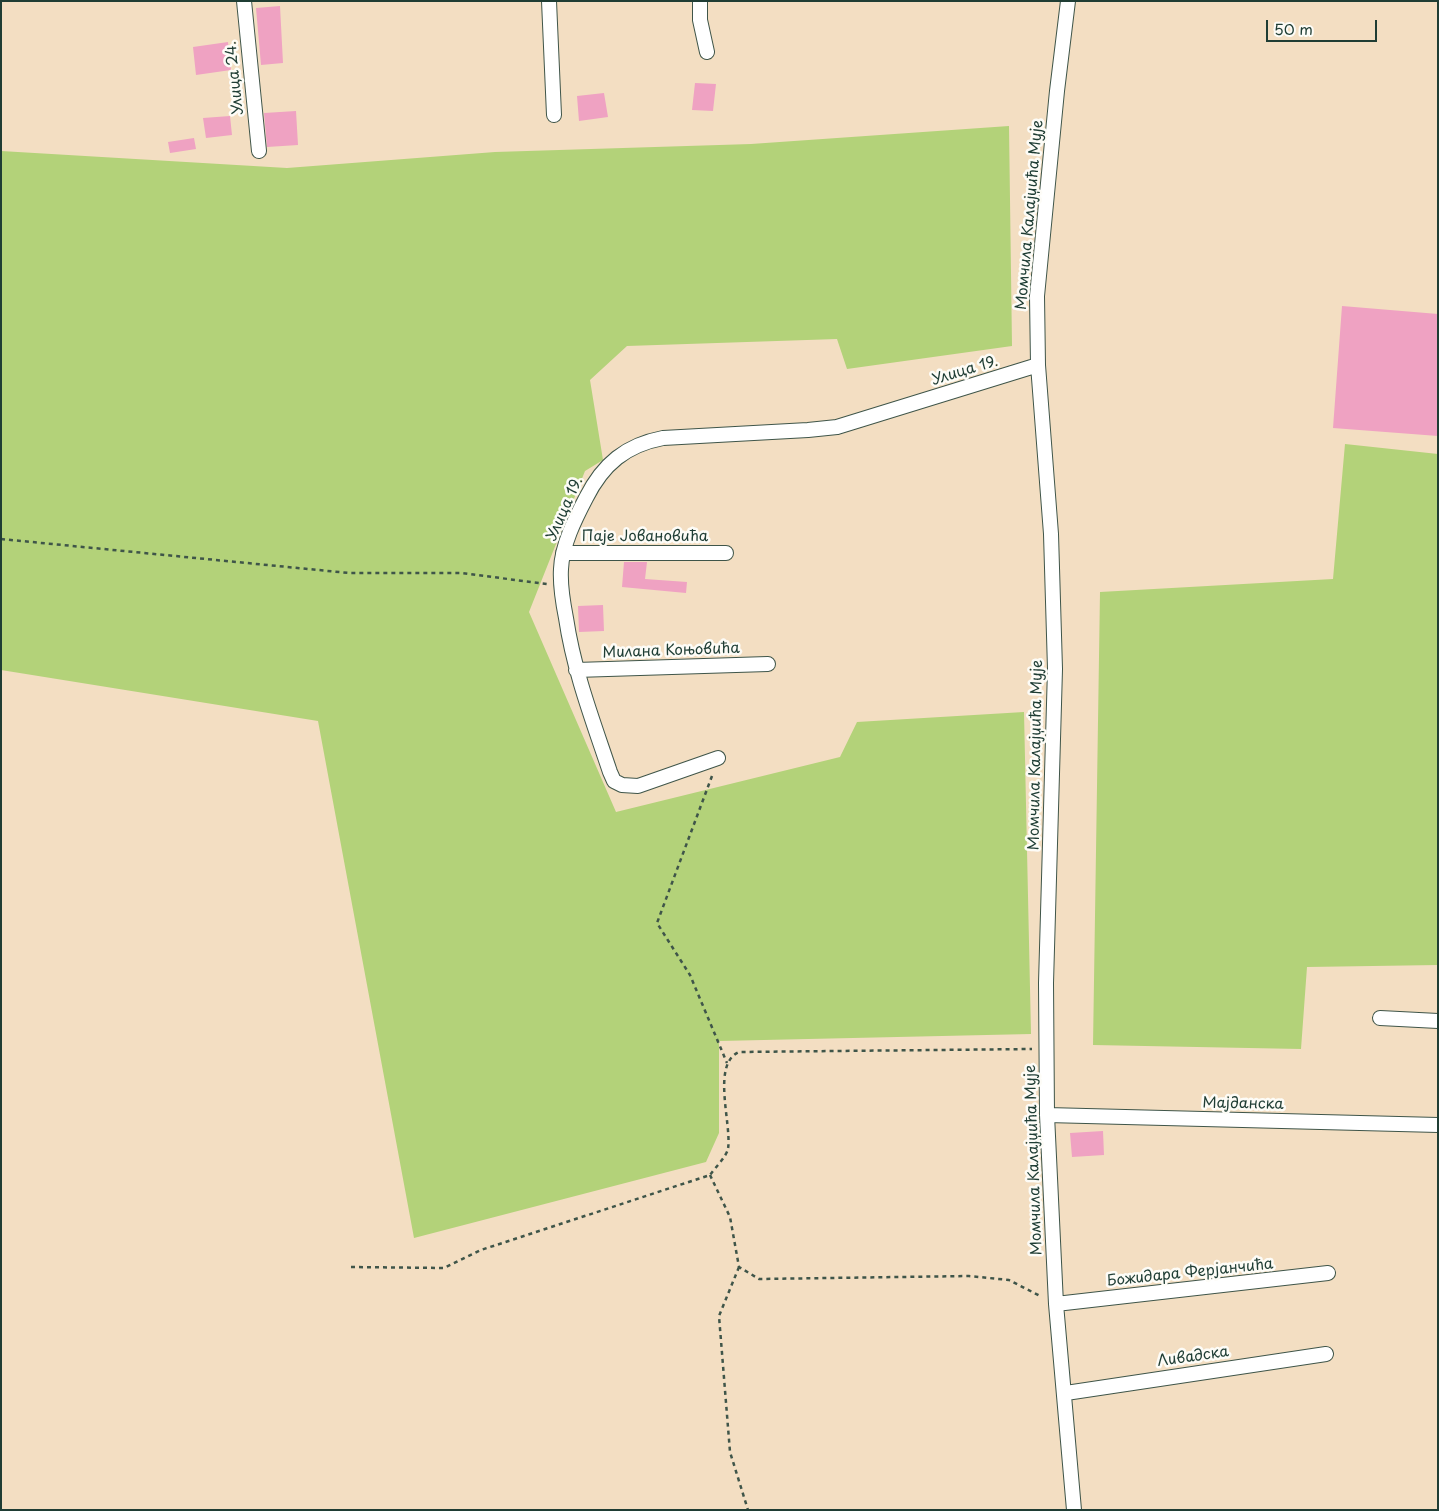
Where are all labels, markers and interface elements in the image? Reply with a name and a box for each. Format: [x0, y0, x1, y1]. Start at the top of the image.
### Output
scale bar [1269, 10, 1380, 42]
text: 50 m [1274, 17, 1313, 40]
street label: Улица 24. [222, 40, 248, 116]
street label: Момчила Калајџића Мује [1013, 119, 1047, 311]
street label: Улица 19. [930, 352, 1000, 390]
street label: Улица 19. [543, 474, 587, 544]
street label: Паје Јовановића [582, 528, 708, 546]
street label: Милана Коњовића [602, 640, 740, 662]
street label: Момчила Калајџића Мује [1025, 660, 1047, 850]
street label: Момчила Калајџића Мује [1022, 1064, 1046, 1256]
street label: Мајданска [1202, 1094, 1284, 1114]
street label: Божидара Ферјанчића [1106, 1255, 1274, 1291]
street label: Ливадска [1156, 1343, 1230, 1371]

